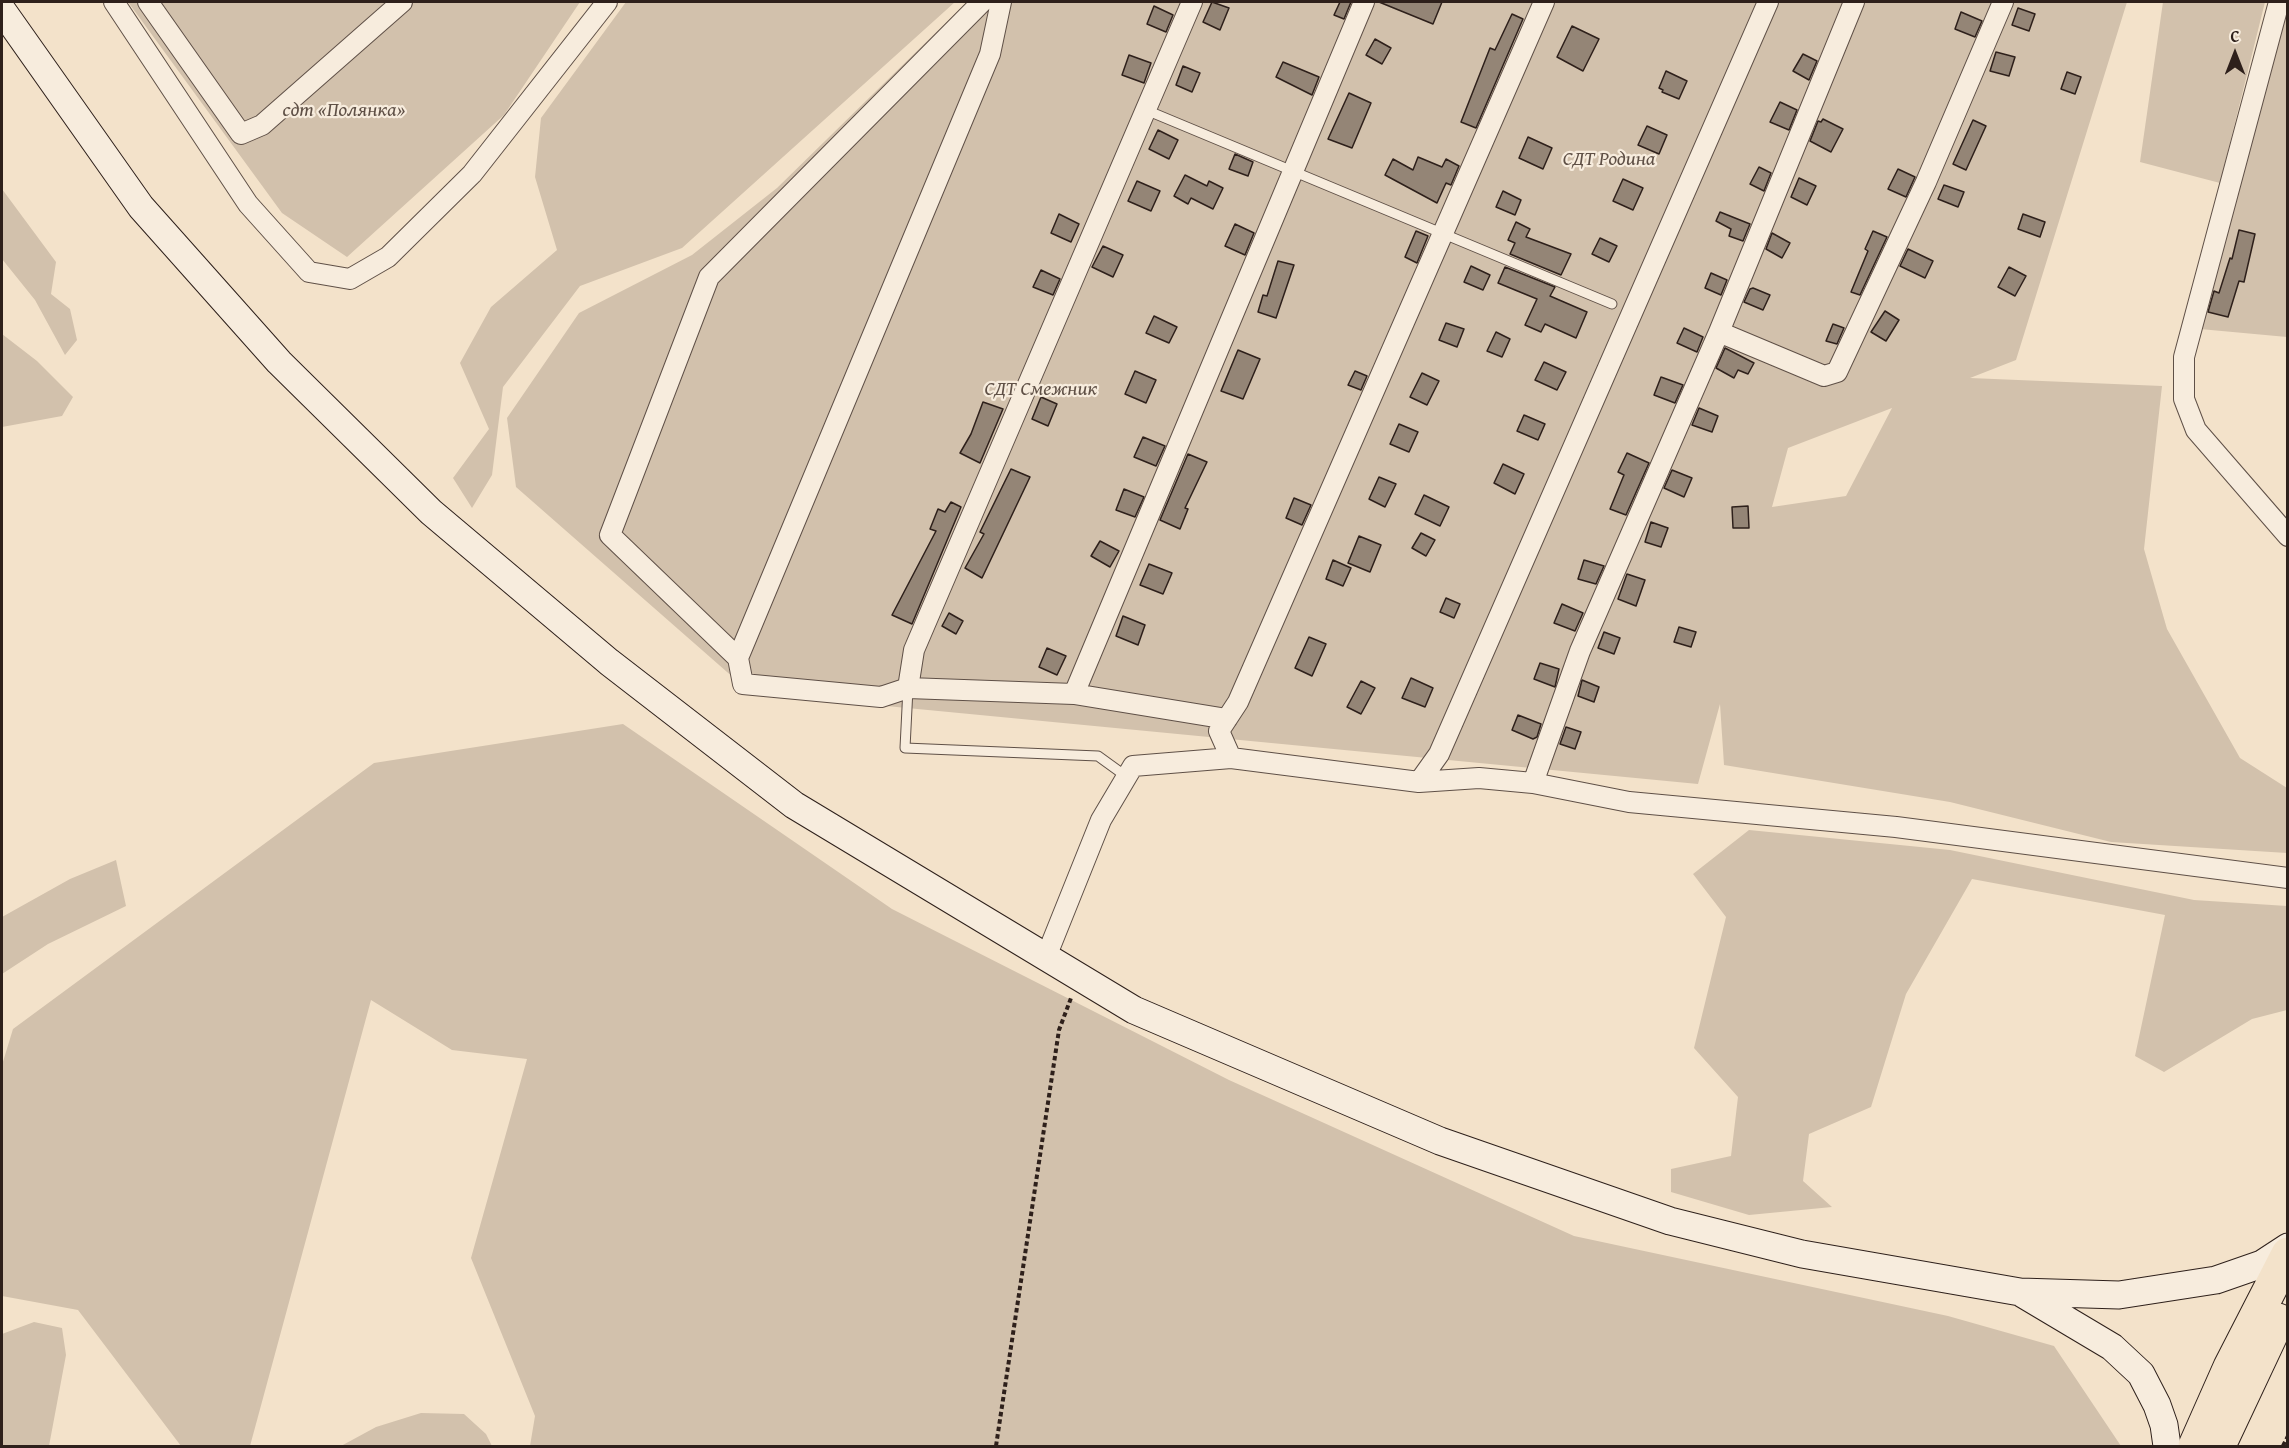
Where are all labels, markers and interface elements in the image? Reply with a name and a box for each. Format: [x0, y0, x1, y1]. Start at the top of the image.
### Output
north arrow [2205, 24, 2265, 84]
text: С [2230, 24, 2240, 48]
park label: сдт «Полянка» [283, 99, 405, 123]
park label: СДТ Родина [1563, 148, 1655, 172]
park label: СДТ Смежник [984, 378, 1098, 402]

